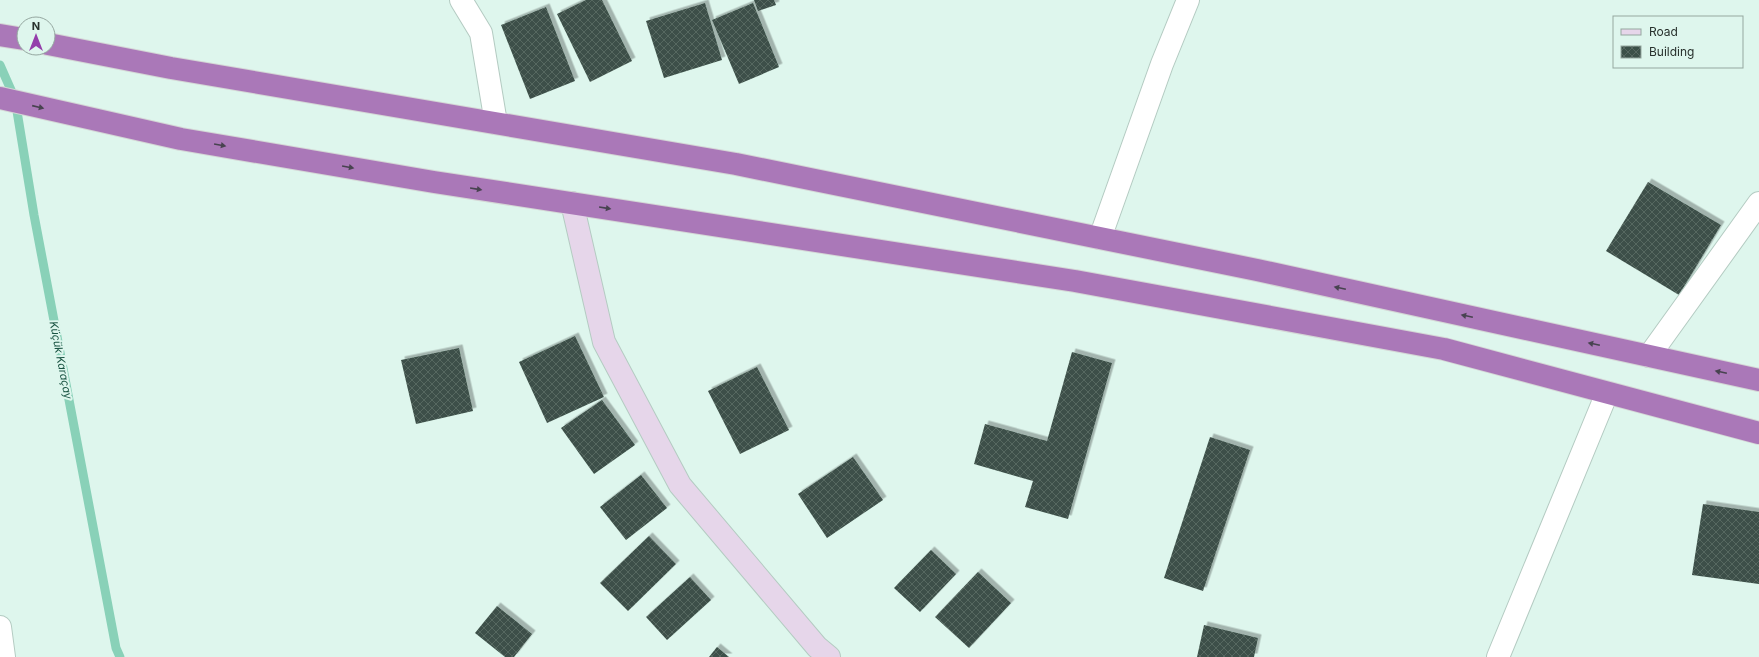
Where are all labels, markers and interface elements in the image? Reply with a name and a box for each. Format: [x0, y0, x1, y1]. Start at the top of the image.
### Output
north arrow [16, 16, 56, 56]
legend [1613, 16, 1743, 68]
text: N [32, 19, 40, 33]
text: Road [1649, 24, 1678, 39]
text: Building [1649, 44, 1694, 59]
one-way arrow [32, 104, 44, 110]
one-way arrow [214, 143, 226, 149]
one-way arrow [342, 165, 354, 171]
one-way arrow [470, 186, 482, 192]
one-way arrow [599, 205, 611, 211]
one-way arrow [1334, 285, 1346, 291]
one-way arrow [1461, 313, 1473, 319]
water label: Küçük Karaçay [47, 320, 76, 401]
one-way arrow [1588, 341, 1600, 347]
one-way arrow [1715, 368, 1727, 374]

